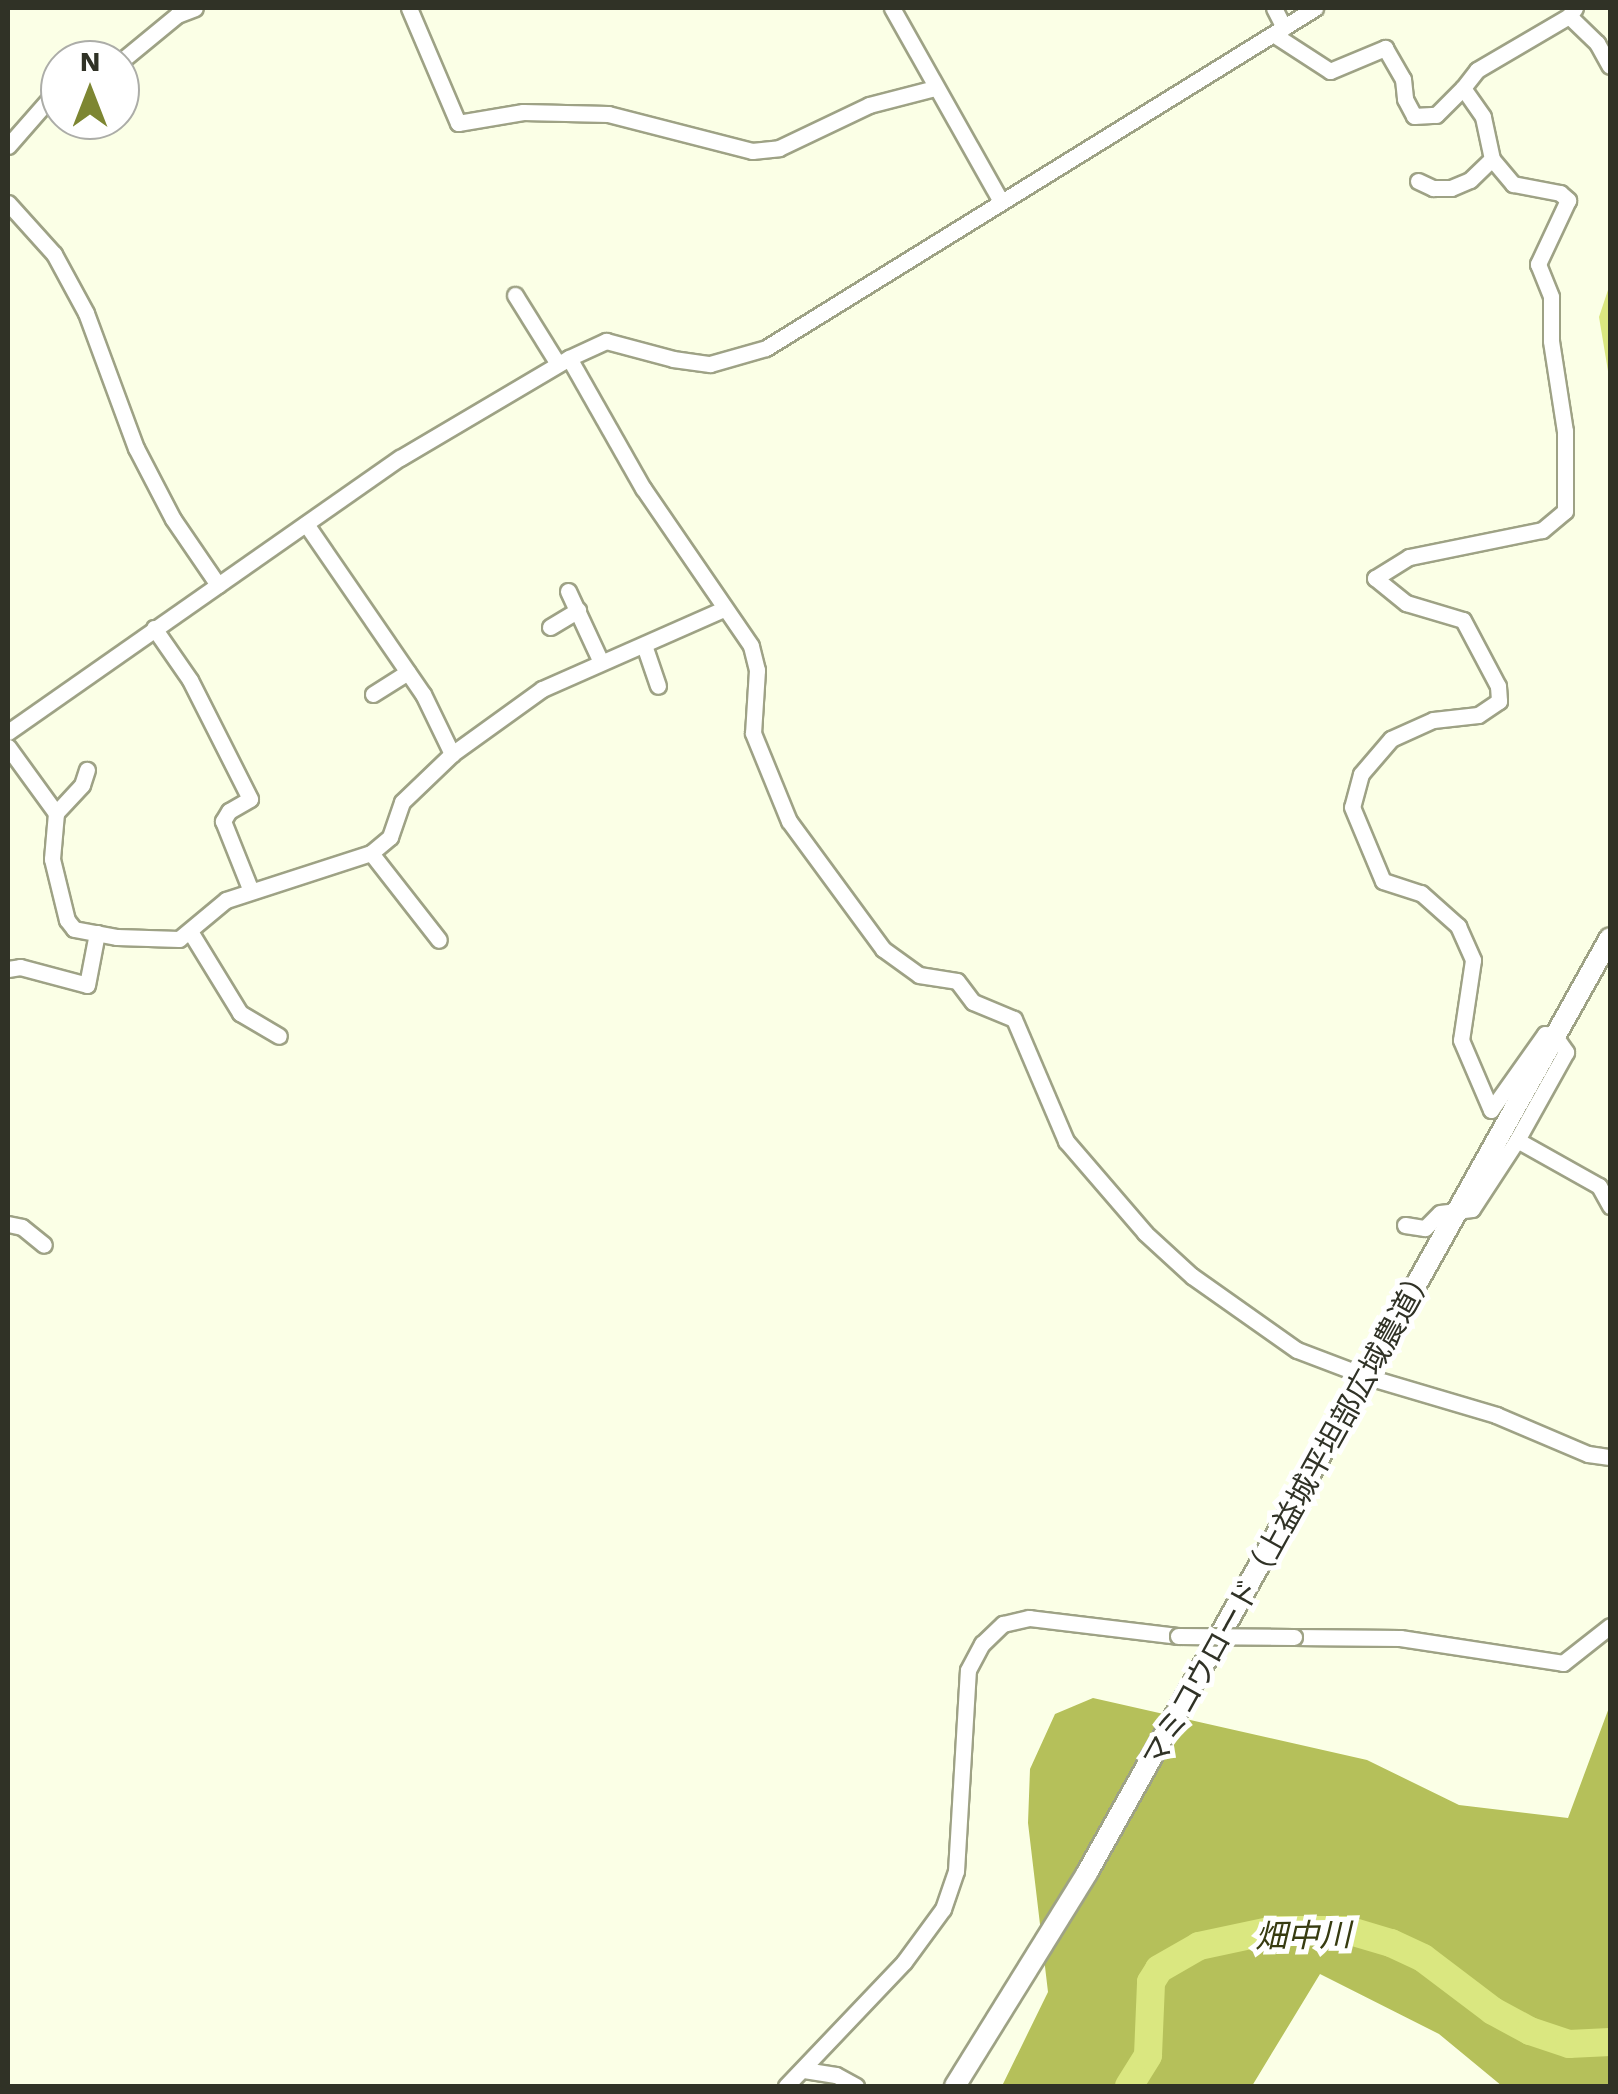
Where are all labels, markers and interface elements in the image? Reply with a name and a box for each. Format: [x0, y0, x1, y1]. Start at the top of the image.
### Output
north arrow [40, 40, 140, 140]
text: N [80, 45, 100, 78]
street label: マミコウロード（上益城平坦部広域農道） [1135, 1258, 1443, 1774]
water label: 畑中川 [1255, 1916, 1351, 1956]

